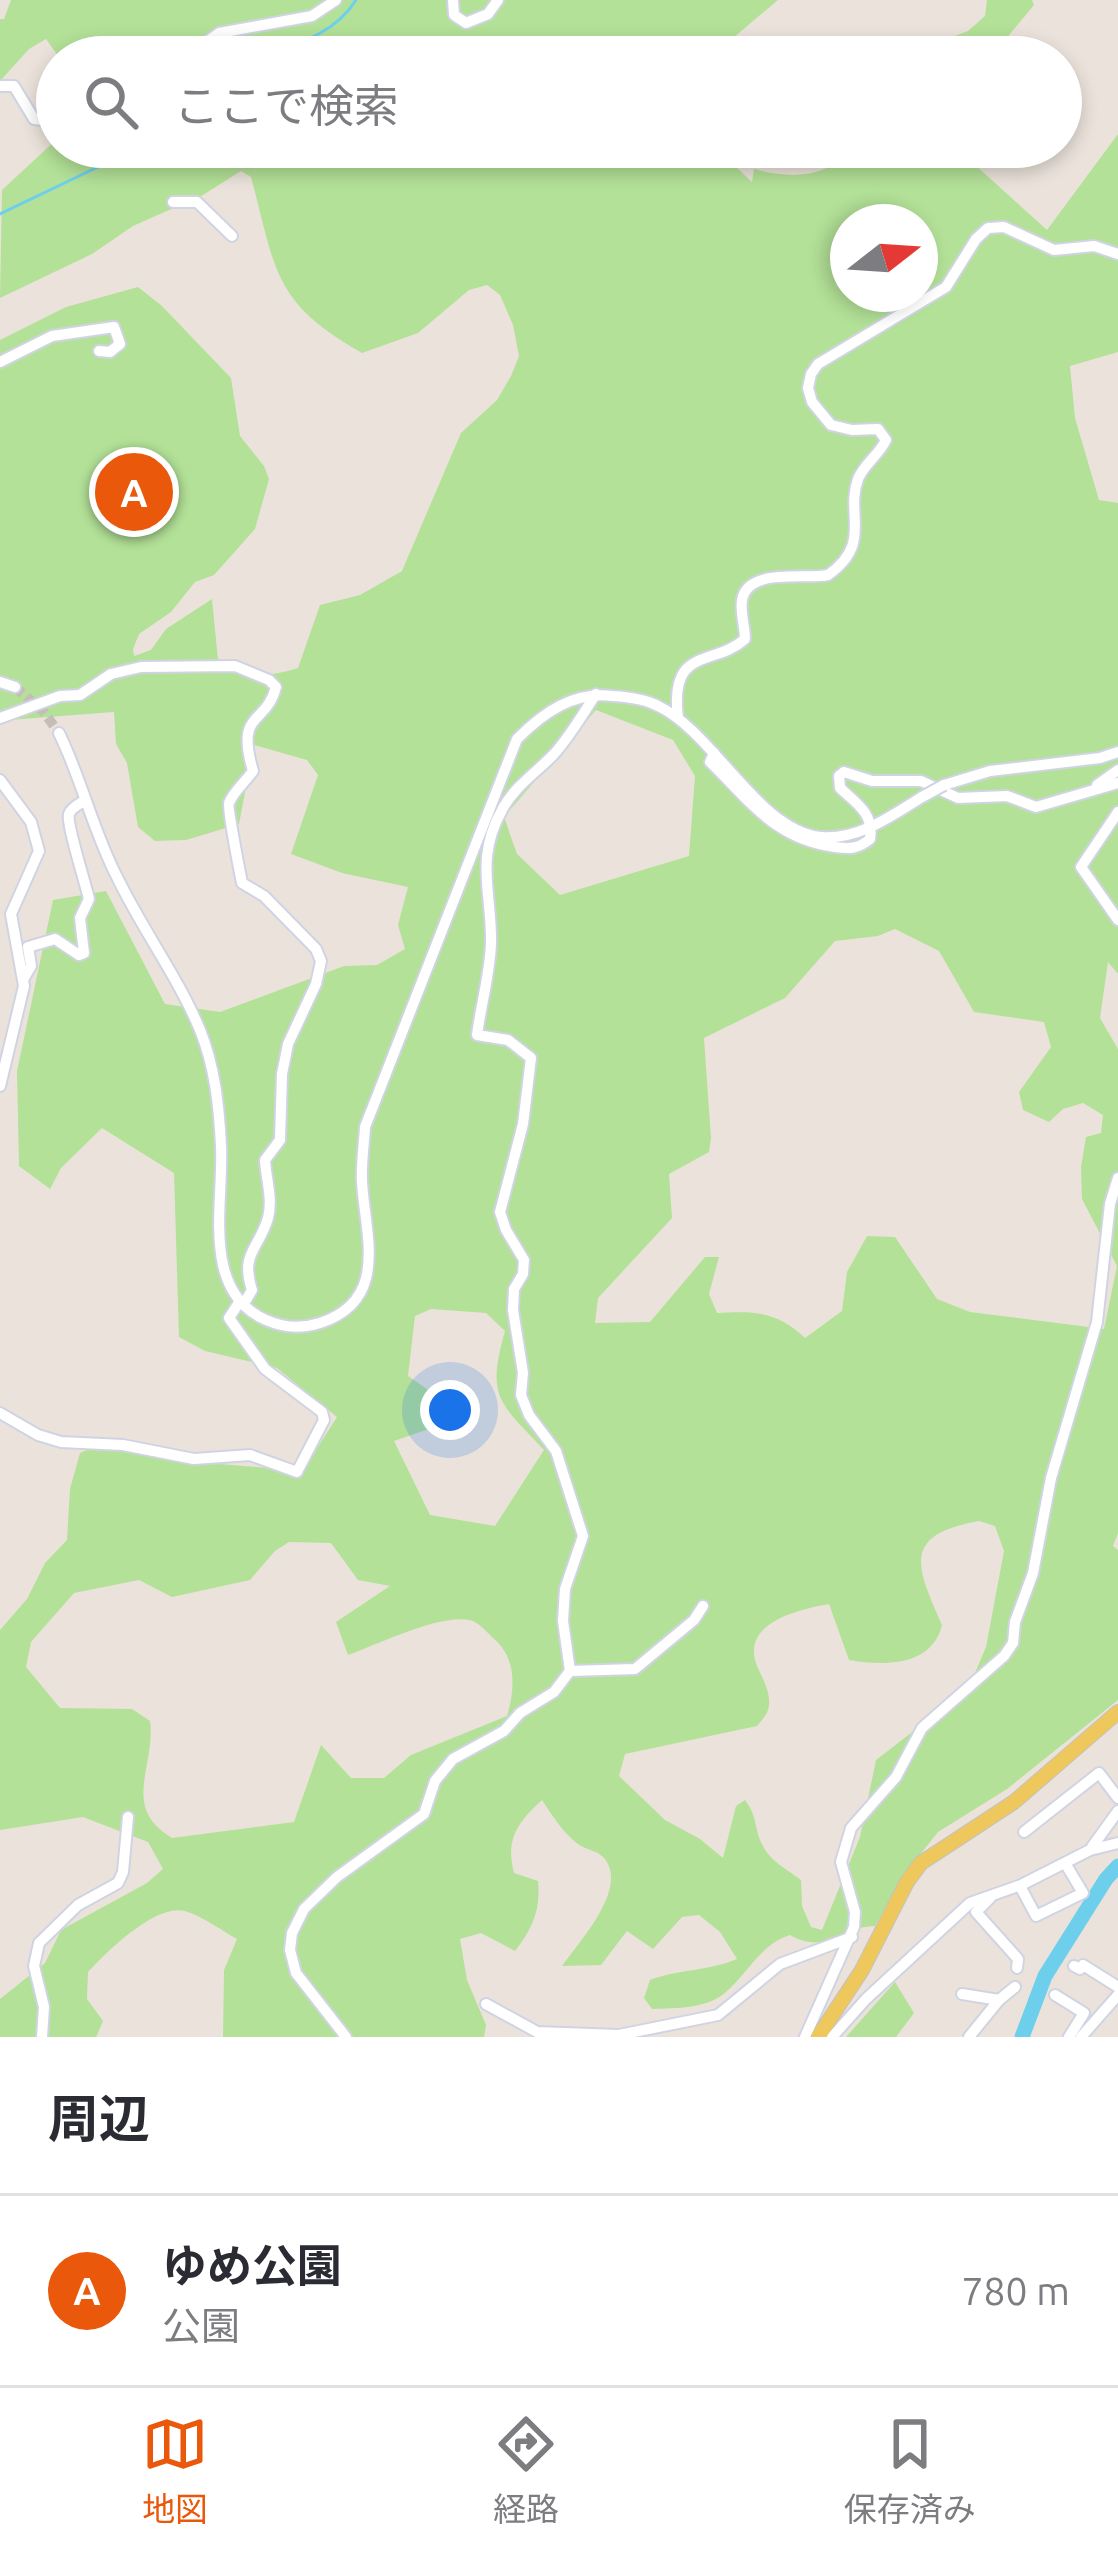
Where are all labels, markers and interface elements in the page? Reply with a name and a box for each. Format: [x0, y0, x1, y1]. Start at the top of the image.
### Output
search box [36, 36, 1082, 168]
icon: search [78, 69, 144, 135]
text: ここで検索 [174, 80, 399, 131]
north arrow [830, 204, 938, 312]
pin: A [95, 447, 173, 537]
your location [420, 1380, 480, 1440]
text: 周辺 [48, 2089, 150, 2147]
text: ゆめ公園 [162, 2240, 342, 2291]
text: A [73, 2269, 101, 2312]
text: 780 m [961, 2269, 1070, 2312]
text: 公園 [162, 2304, 240, 2347]
tab: 地図 [142, 2411, 208, 2531]
tab: 経路 [493, 2411, 559, 2531]
tab: 保存済み [844, 2411, 976, 2531]

